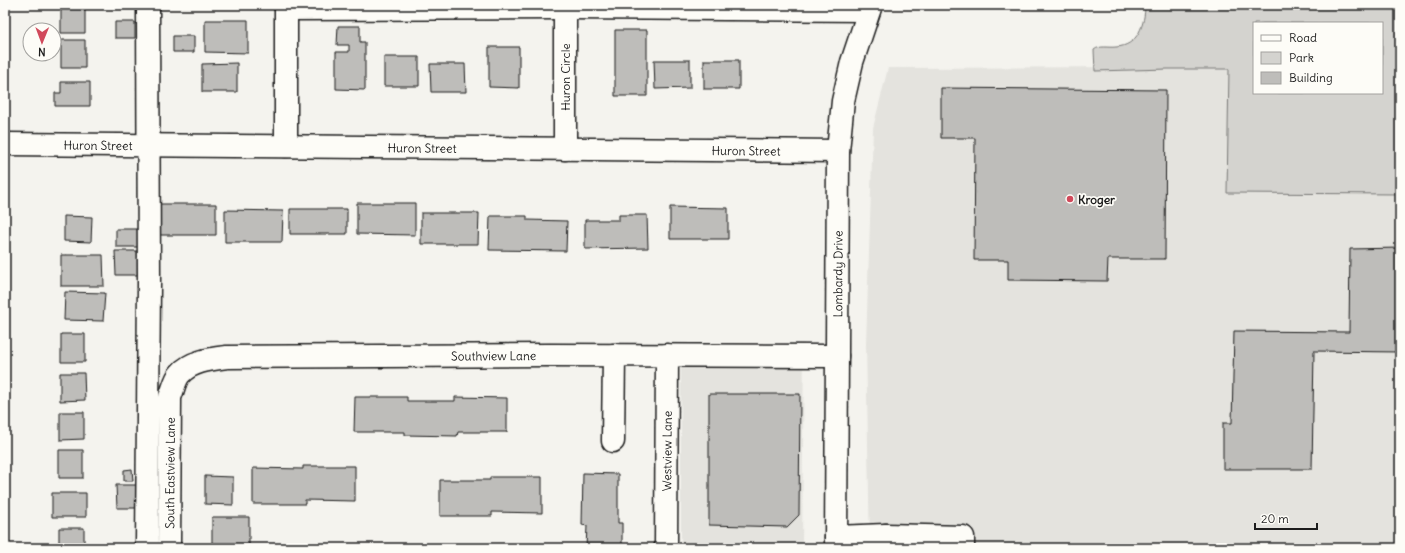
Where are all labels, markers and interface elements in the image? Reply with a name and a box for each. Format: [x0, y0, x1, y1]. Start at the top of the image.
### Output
north arrow [22, 22, 62, 62]
legend [1253, 22, 1383, 94]
text: Road [1289, 30, 1317, 45]
street label: Huron Circle [558, 43, 573, 111]
text: N [38, 45, 46, 59]
text: Park [1289, 50, 1314, 65]
text: Building [1289, 70, 1333, 85]
street label: Huron Street [63, 137, 133, 153]
street label: Huron Street [387, 140, 457, 155]
street label: Huron Street [711, 142, 781, 158]
place label: Kroger [1078, 192, 1115, 208]
marker: Kroger [1065, 194, 1075, 204]
street label: Lombardy Drive [830, 230, 845, 318]
street label: Southview Lane [451, 348, 536, 363]
street label: Westview Lane [659, 411, 674, 491]
street label: South Eastview Lane [162, 417, 177, 529]
scale bar [1255, 505, 1317, 531]
text: 20 m [1261, 511, 1289, 526]

